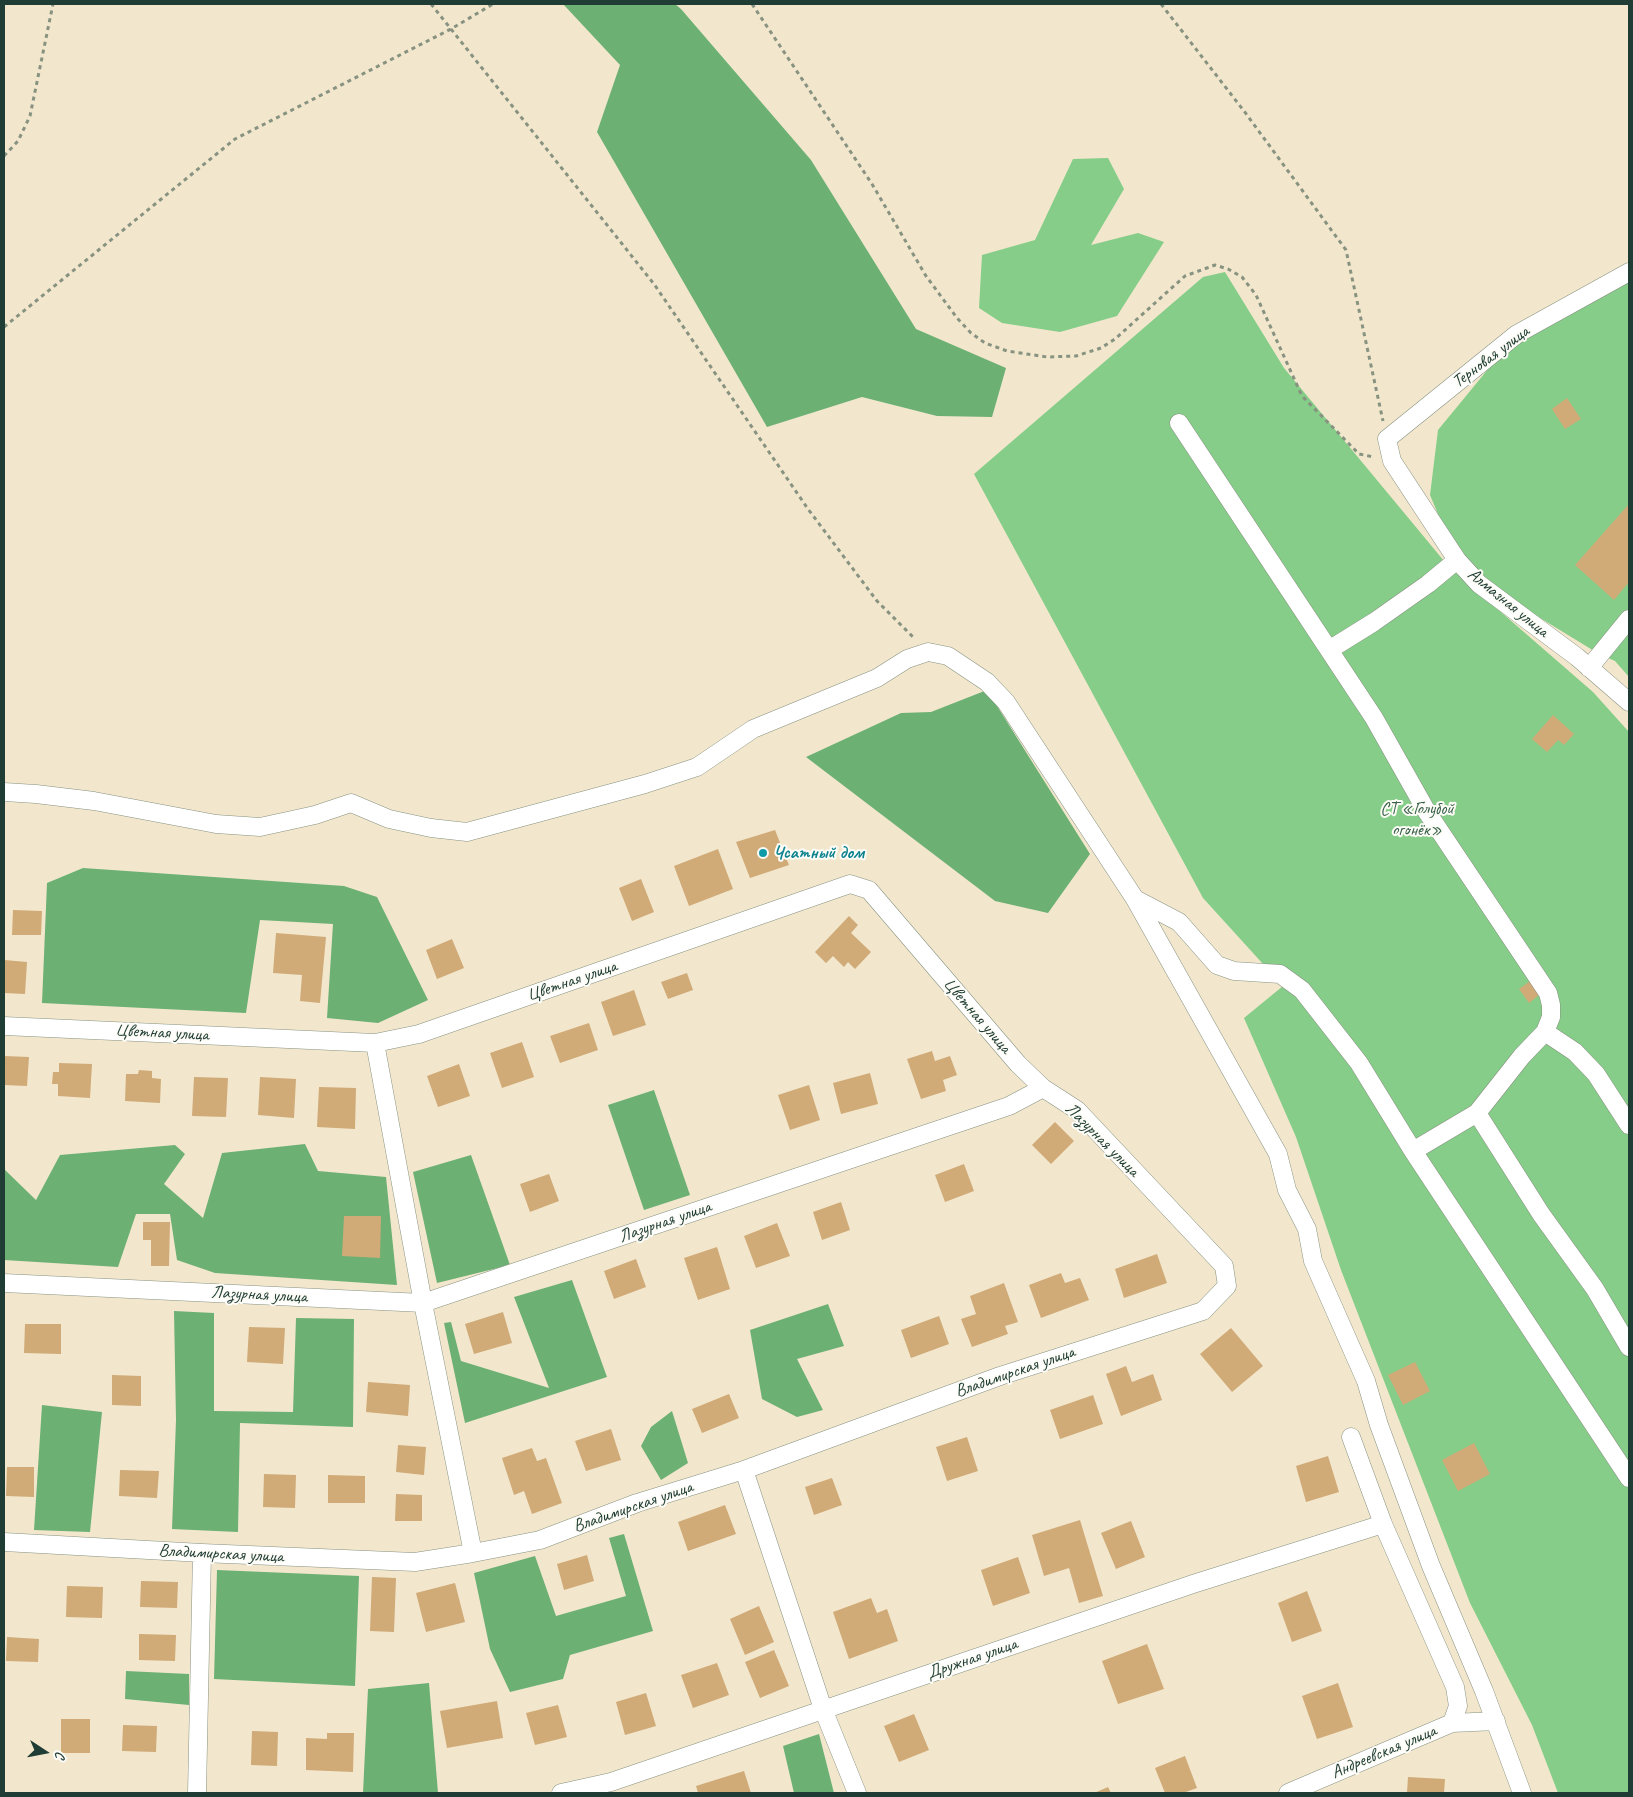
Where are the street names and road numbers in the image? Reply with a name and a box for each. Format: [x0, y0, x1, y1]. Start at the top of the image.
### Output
street label: Терновая улица [1448, 321, 1534, 393]
street label: Алмазная улица [1463, 564, 1553, 642]
street label: Цветная улица [524, 956, 620, 1006]
street label: Цветная улица [938, 974, 1016, 1058]
street label: Цветная улица [115, 1020, 209, 1046]
street label: Лазурная улица [1060, 1098, 1144, 1182]
street label: Лазурная улица [616, 1196, 714, 1248]
street label: Лазурная улица [210, 1282, 308, 1308]
street label: Владимирская улица [952, 1341, 1078, 1403]
street label: Владимирская улица [570, 1476, 696, 1538]
street label: Владимирская улица [158, 1540, 284, 1568]
street label: Дружная улица [924, 1633, 1020, 1685]
street label: Андреевская улица [1328, 1720, 1440, 1784]

